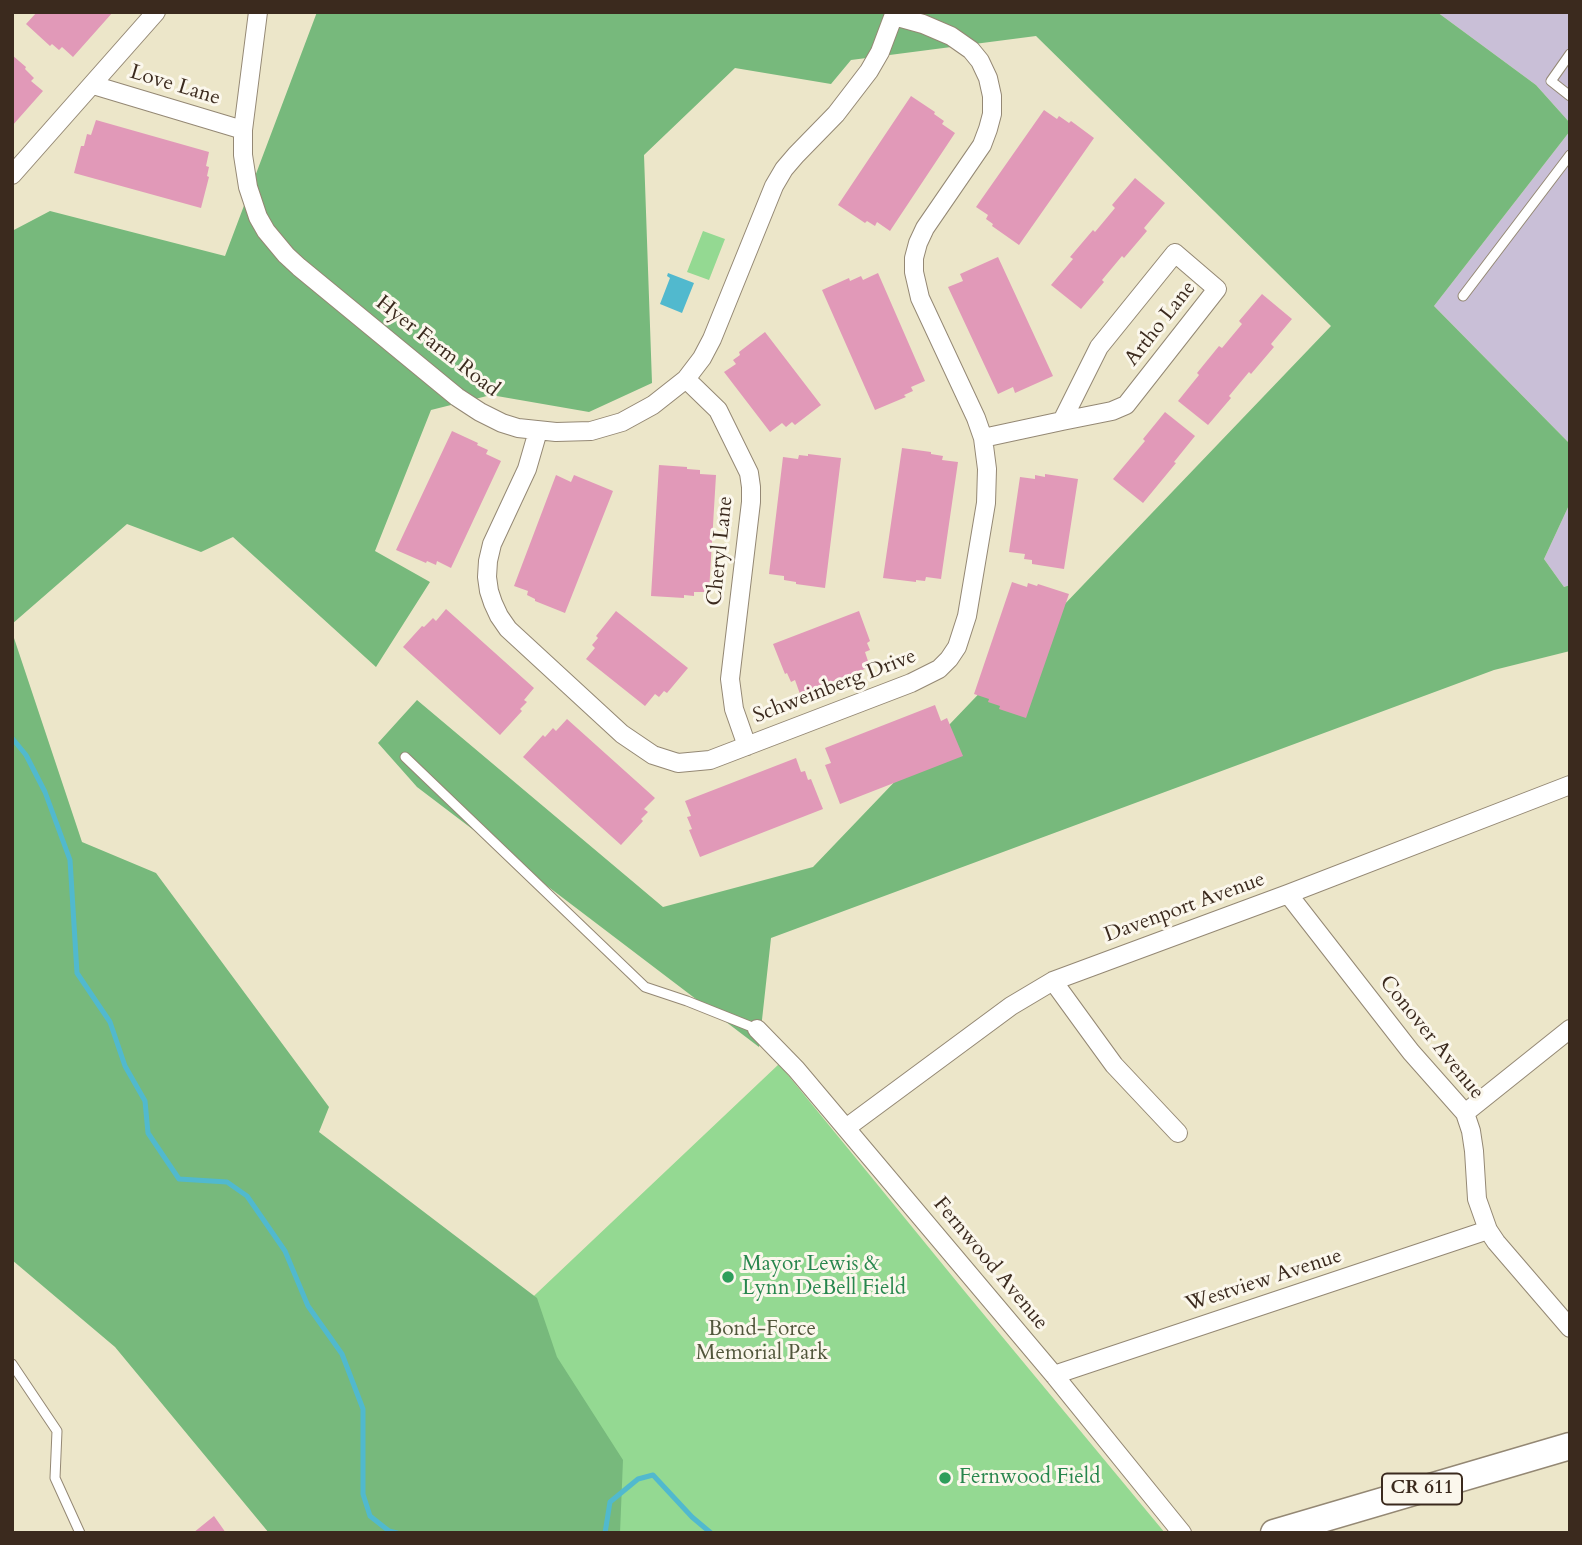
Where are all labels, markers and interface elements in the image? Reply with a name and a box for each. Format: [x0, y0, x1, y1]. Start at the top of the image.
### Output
street label: Love Lane [127, 60, 223, 112]
street label: Artho Lane [1120, 276, 1202, 372]
street label: Hyer Farm Road [370, 291, 504, 403]
street label: Cheryl Lane [703, 495, 739, 607]
street label: Schweinberg Drive [750, 644, 920, 730]
street label: Davenport Avenue [1101, 867, 1269, 949]
street label: Conover Avenue [1373, 971, 1489, 1105]
street label: Fernwood Avenue [927, 1192, 1053, 1336]
street label: Westview Avenue [1183, 1244, 1345, 1318]
place label: Mayor Lewis & Lynn DeBell Field [742, 1252, 906, 1302]
marker: Mayor Lewis & Lynn DeBell Field [720, 1269, 736, 1285]
park label: Bond-Force Memorial Park [696, 1317, 828, 1367]
place label: Fernwood Field [959, 1465, 1100, 1491]
marker: Fernwood Field [937, 1470, 953, 1486]
road number: CR 611 [1382, 1474, 1462, 1504]

